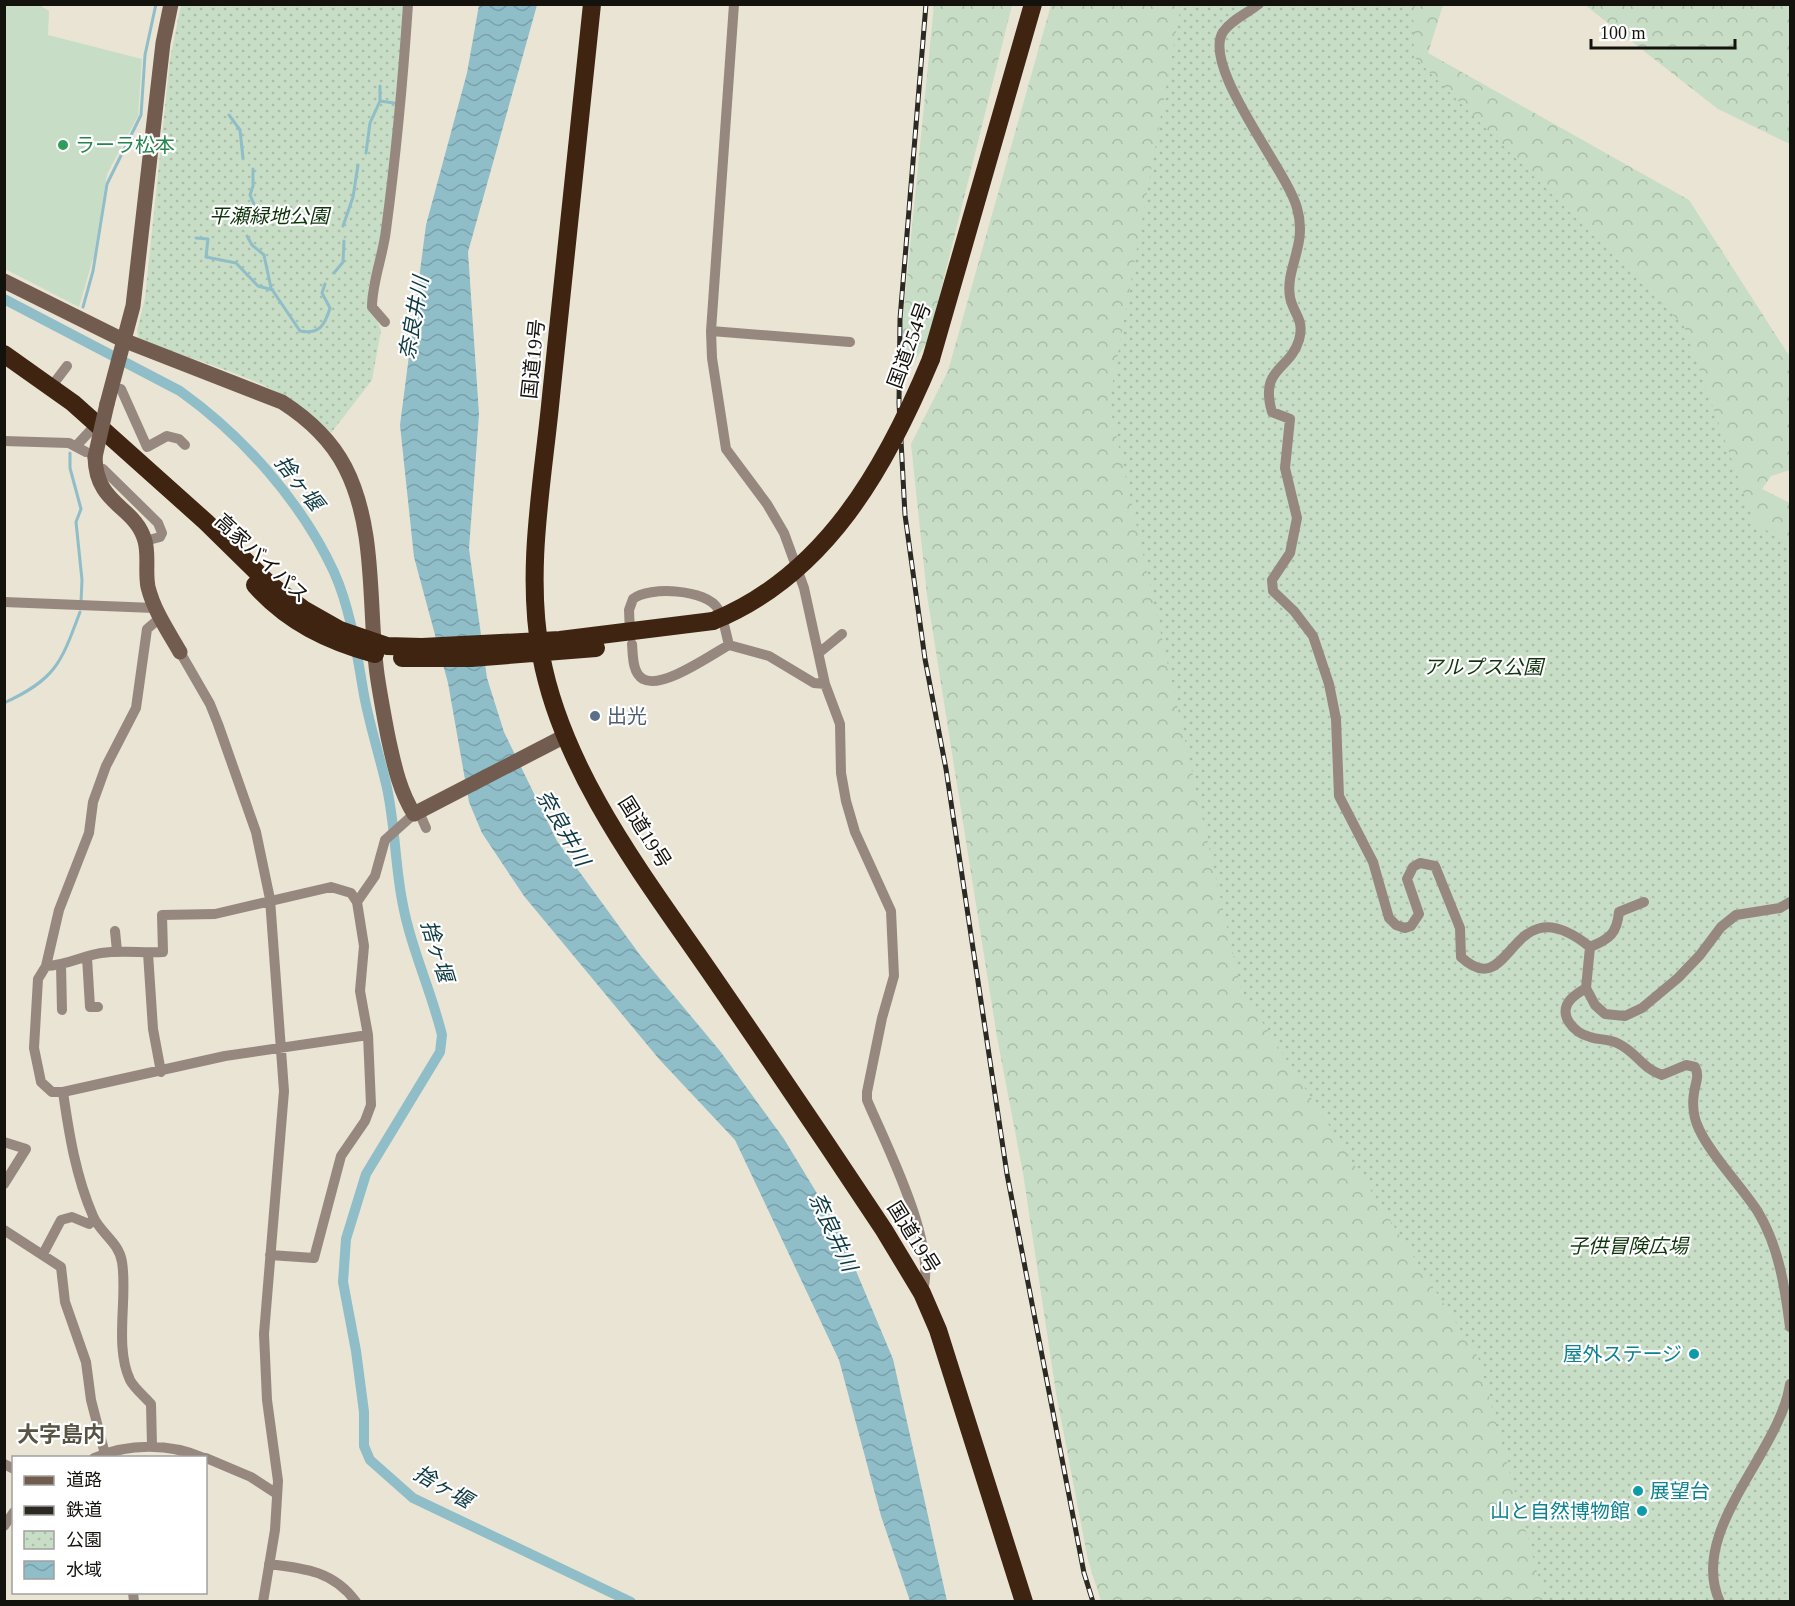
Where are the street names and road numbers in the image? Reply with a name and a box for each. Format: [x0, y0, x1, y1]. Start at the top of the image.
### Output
street label: 国道254号 [883, 299, 935, 391]
street label: 国道19号 [518, 318, 548, 400]
street label: 高家バイパス [211, 509, 313, 607]
street label: 国道19号 [614, 792, 676, 872]
street label: 国道19号 [883, 1197, 945, 1277]

